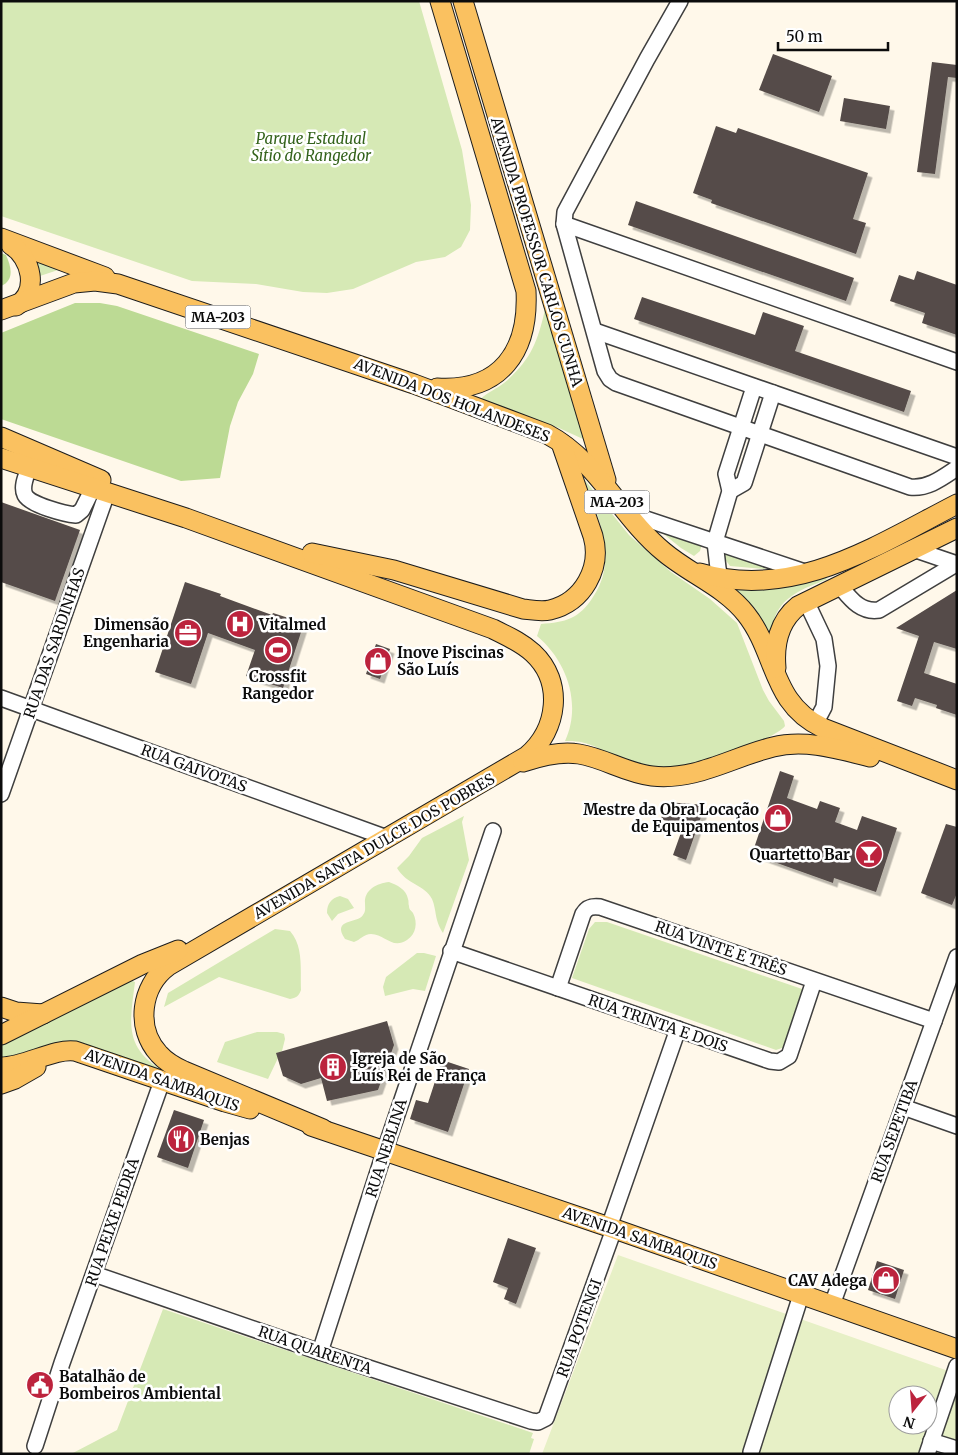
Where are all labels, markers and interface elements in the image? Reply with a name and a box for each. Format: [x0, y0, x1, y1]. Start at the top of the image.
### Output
scale bar [778, 20, 888, 52]
text: 50 m [786, 27, 823, 46]
street label: AVENIDA PROFESSOR CARLOS CUNHA [487, 114, 587, 390]
park label: Parque Estadual Sítio do Rangedor [251, 129, 372, 165]
road number: MA-203 [186, 306, 250, 328]
street label: AVENIDA DOS HOLANDESES [350, 353, 553, 446]
road number: MA-203 [584, 491, 650, 514]
street label: RUA DAS SARDINHAS [19, 565, 89, 721]
hospital icon: Vitalmed [225, 609, 255, 639]
place label: Dimensão Engenharia [83, 615, 170, 651]
place label: Vitalmed [258, 615, 326, 634]
office icon: Dimensão Engenharia [173, 618, 203, 648]
sports icon: Crossfit Rangedor [263, 635, 293, 665]
place label: Inove Piscinas São Luís [397, 643, 504, 679]
shop icon: Inove Piscinas São Luís [363, 646, 393, 676]
place label: Crossfit Rangedor [242, 667, 314, 703]
street label: RUA GAIVOTAS [138, 740, 250, 796]
street label: AVENIDA SANTA DULCE DOS POBRES [249, 769, 498, 924]
place label: Mestre da Obra Locação de Equipamentos [583, 800, 759, 836]
shop icon: Mestre da Obra Locação de Equipamentos [763, 803, 793, 833]
bar icon: Quartetto Bar [854, 839, 884, 869]
place label: Quartetto Bar [750, 845, 850, 864]
street label: RUA VINTE E TRÊS [652, 916, 790, 980]
street label: RUA TRINTA E DOIS [586, 990, 730, 1056]
street label: AVENIDA SAMBAQUIS [81, 1044, 242, 1115]
place label: Igreja de São Luís Rei de França [352, 1049, 487, 1085]
building icon: Igreja de São Luís Rei de França [318, 1052, 348, 1082]
street label: RUA SEPETIBA [867, 1076, 922, 1185]
street label: RUA NEBLINA [361, 1096, 411, 1200]
restaurant icon: Benjas [166, 1124, 196, 1154]
place label: Benjas [200, 1130, 250, 1149]
street label: RUA PEIXE PEDRA [81, 1155, 143, 1289]
street label: AVENIDA SAMBAQUIS [559, 1202, 720, 1273]
shop icon: CAV Adega [871, 1265, 901, 1295]
place label: CAV Adega [788, 1271, 868, 1290]
street label: RUA POTENGI [552, 1276, 606, 1380]
street label: RUA QUARENTA [256, 1322, 375, 1378]
place label: Batalhão de Bombeiros Ambiental [59, 1367, 221, 1403]
public building icon: Batalhão de Bombeiros Ambiental [25, 1370, 55, 1400]
north arrow [888, 1385, 938, 1435]
text: N [901, 1412, 917, 1433]

